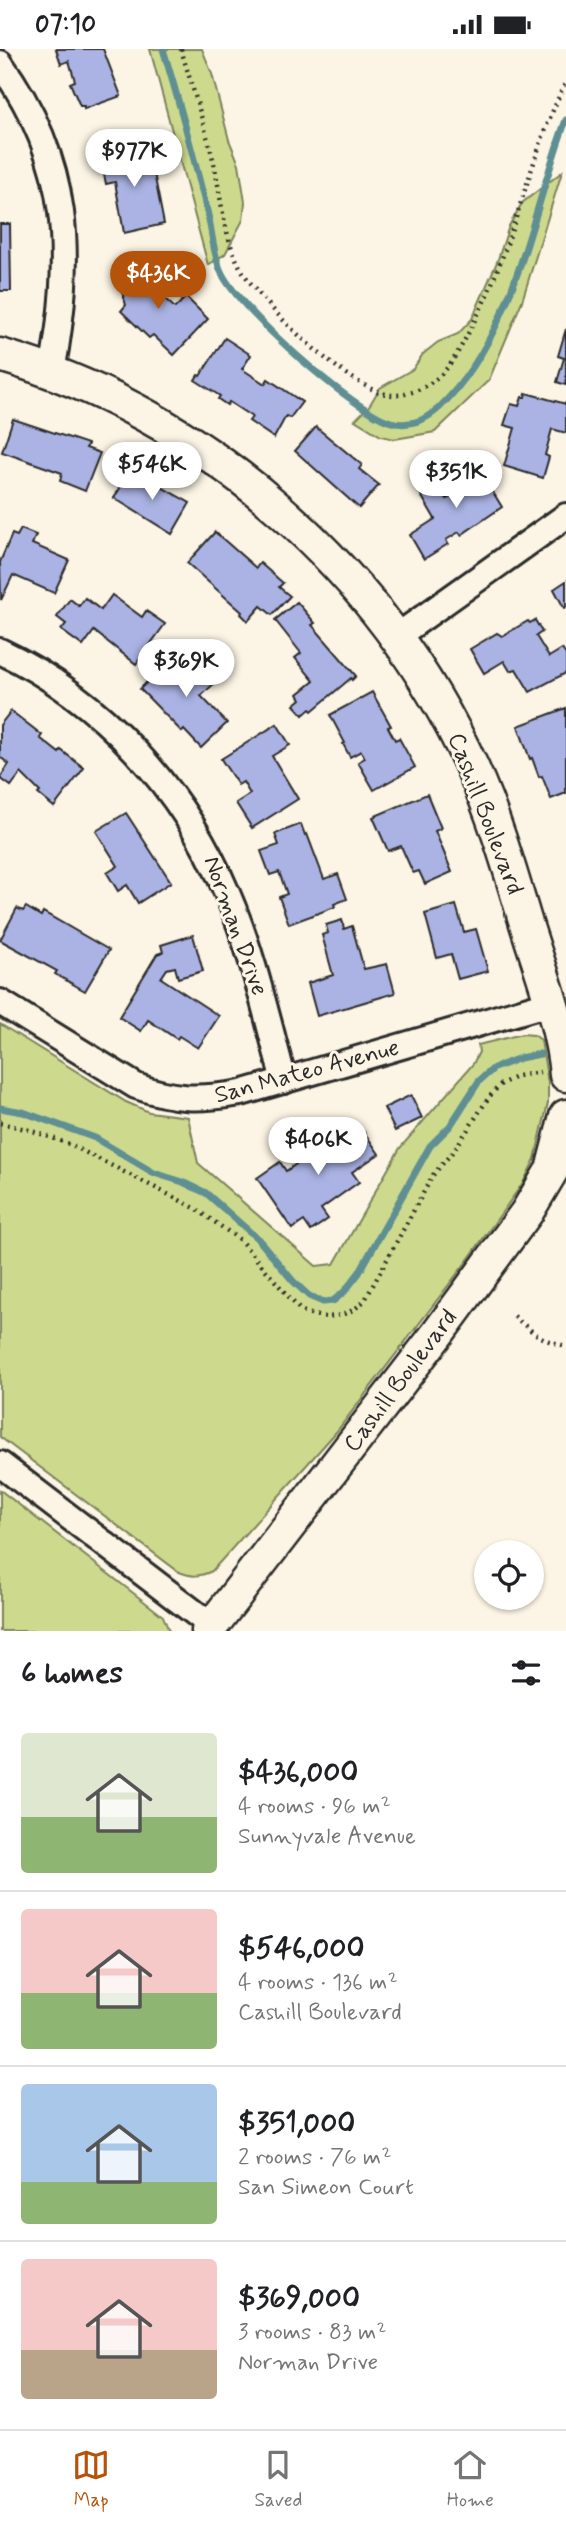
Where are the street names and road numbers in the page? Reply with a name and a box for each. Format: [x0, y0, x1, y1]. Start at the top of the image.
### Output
street label: Cashill Boulevard [440, 729, 530, 899]
street label: Norman Drive [195, 852, 275, 1000]
street label: San Mateo Avenue [211, 1032, 403, 1112]
street label: Cashill Boulevard [337, 1303, 465, 1459]

